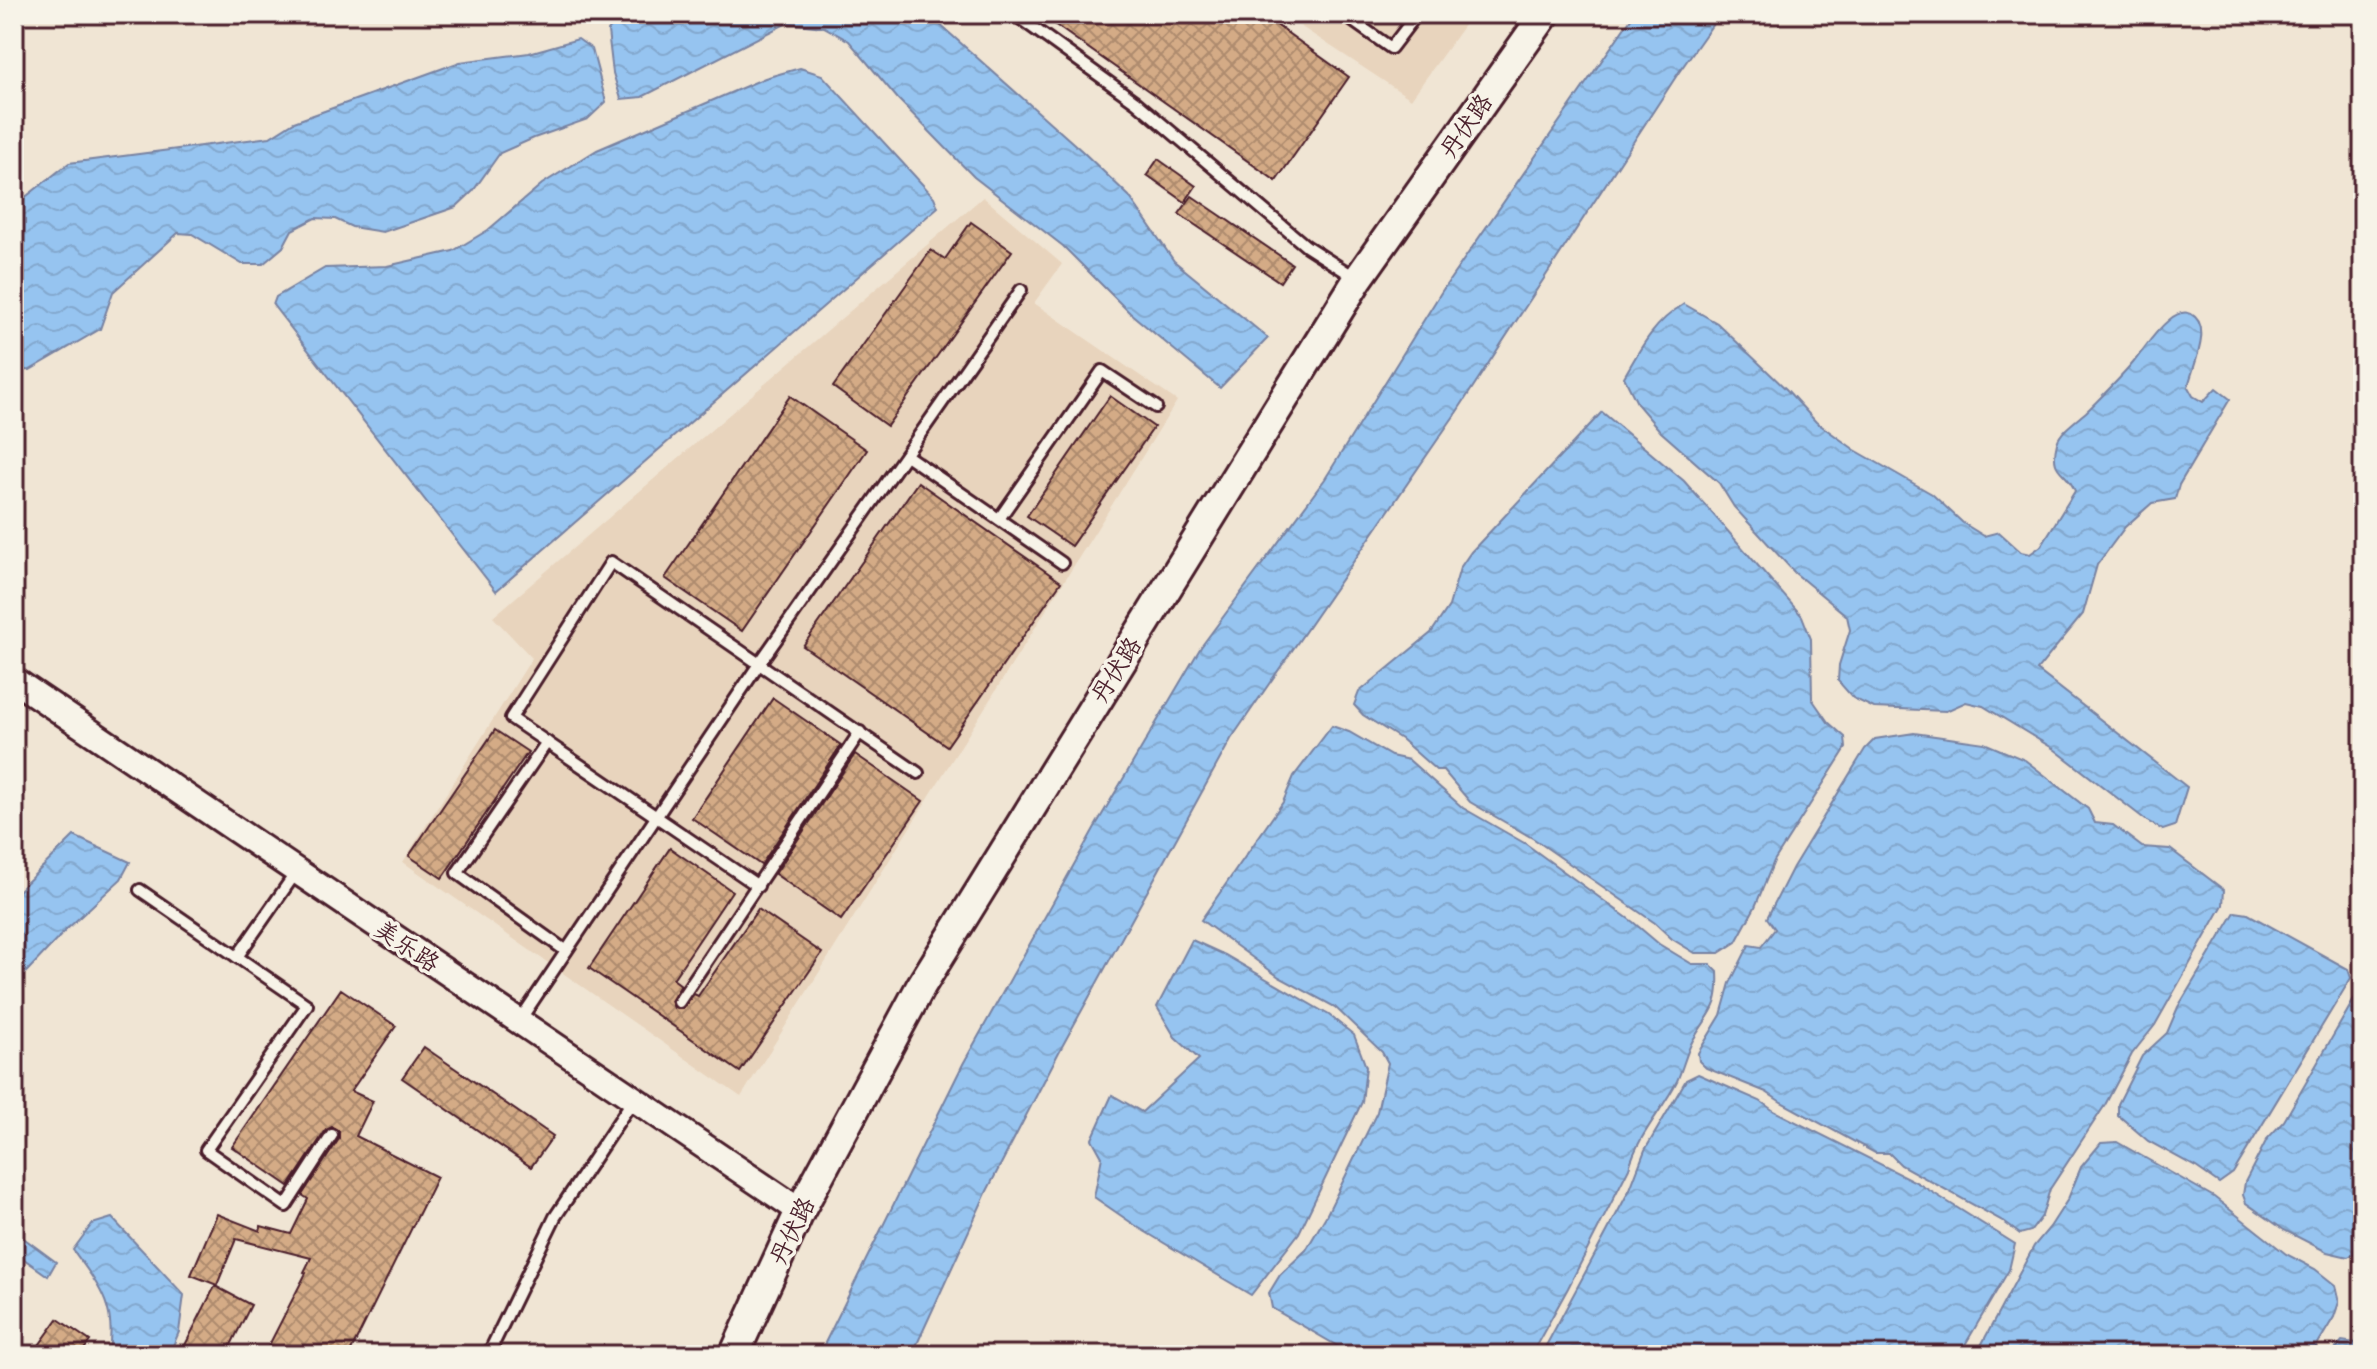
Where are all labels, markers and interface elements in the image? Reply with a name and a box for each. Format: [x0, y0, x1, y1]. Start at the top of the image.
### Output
street label: 丹伏路 [1431, 86, 1504, 168]
street label: 丹伏路 [1082, 630, 1153, 712]
street label: 美乐路 [365, 911, 447, 984]
street label: 丹伏路 [760, 1191, 827, 1273]

